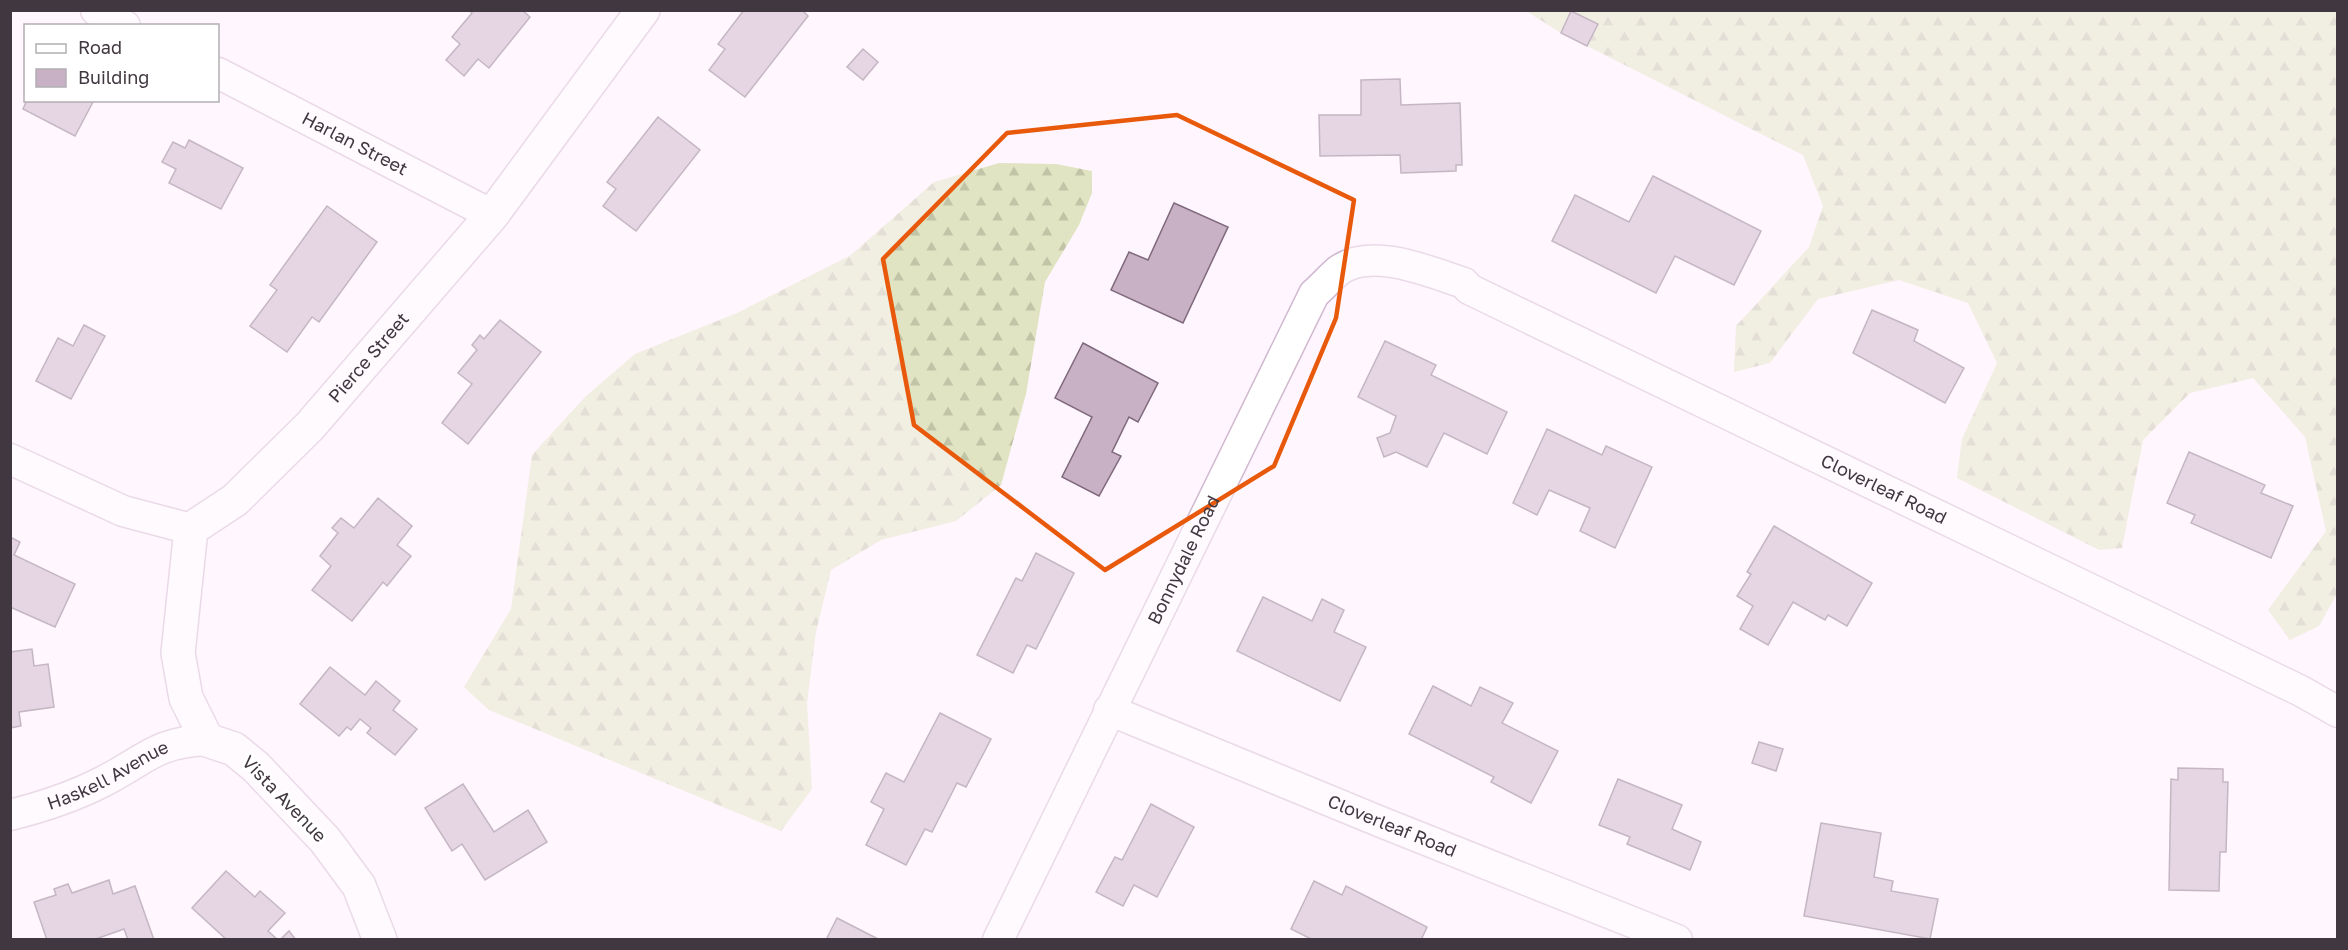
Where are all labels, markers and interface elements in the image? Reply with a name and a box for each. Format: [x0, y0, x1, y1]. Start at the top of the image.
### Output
legend [24, 24, 219, 102]
text: Road [78, 36, 122, 58]
text: Building [78, 66, 149, 88]
street label: Harlan Street [299, 107, 412, 179]
street label: Pierce Street [323, 308, 413, 407]
street label: Cloverleaf Road [1818, 449, 1950, 528]
street label: Bonnydale Road [1142, 492, 1224, 627]
street label: Haskell Avenue [44, 735, 171, 814]
street label: Vista Avenue [238, 750, 331, 846]
street label: Cloverleaf Road [1325, 789, 1460, 861]

